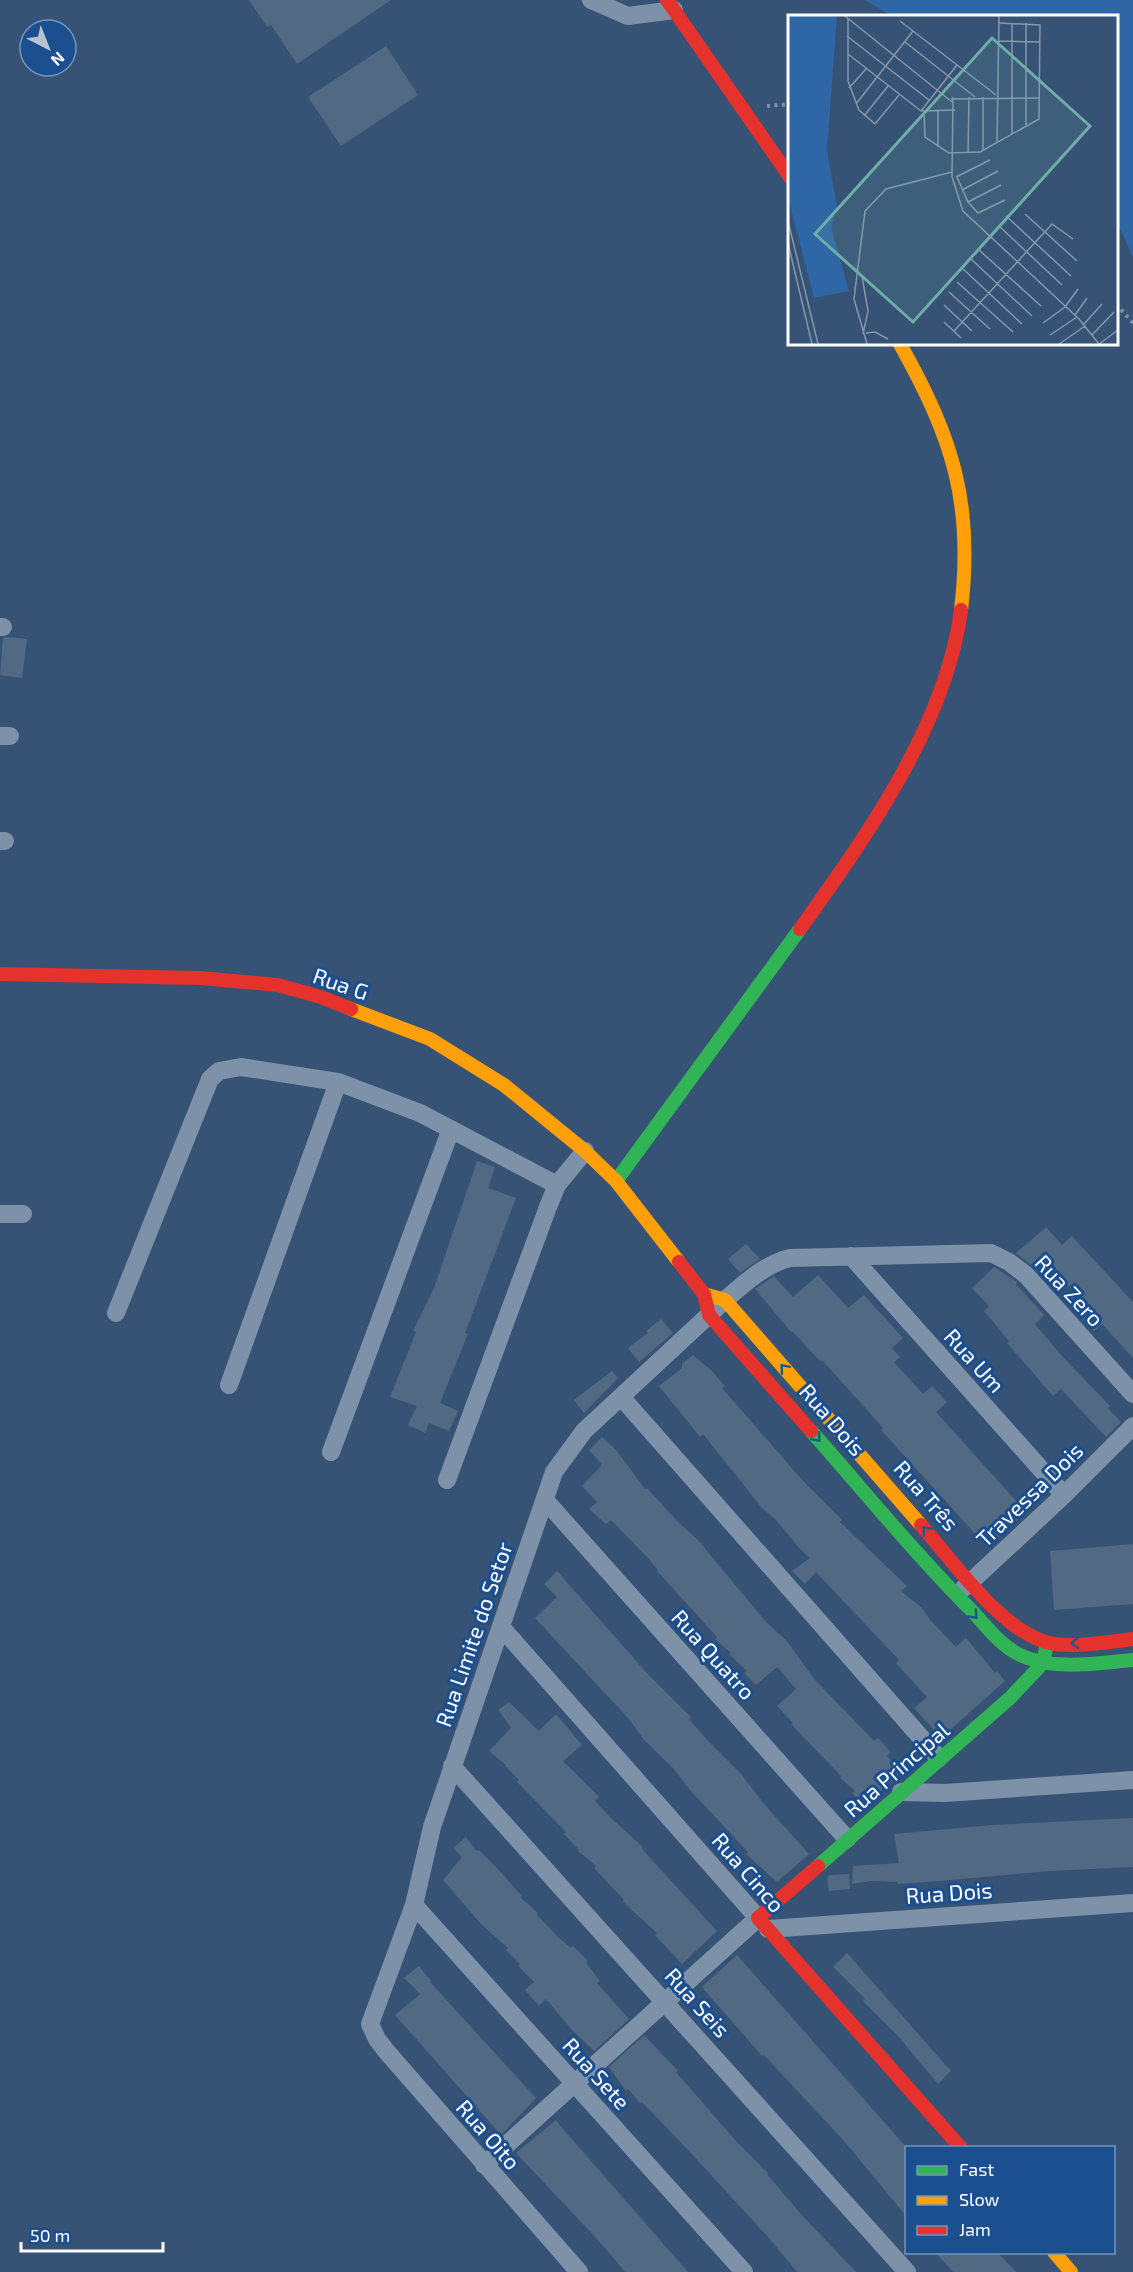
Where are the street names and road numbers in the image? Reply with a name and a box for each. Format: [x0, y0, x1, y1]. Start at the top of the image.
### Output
street label: Rua G [310, 961, 372, 1005]
street label: Rua Zero [1030, 1249, 1110, 1331]
street label: Rua Um [940, 1323, 1010, 1397]
street label: Rua Dois [795, 1378, 871, 1460]
street label: Travessa Dois [970, 1437, 1088, 1551]
street label: Rua Três [889, 1454, 965, 1536]
street label: Rua Limite do Setor [429, 1538, 517, 1730]
street label: Rua Quatro [666, 1604, 761, 1705]
street label: Rua Principal [838, 1716, 954, 1822]
street label: Rua Cinco [707, 1827, 791, 1917]
street label: Rua Dois [905, 1876, 993, 1908]
street label: Rua Seis [660, 1962, 736, 2042]
street label: Rua Sete [558, 2032, 636, 2114]
street label: Rua Oito [452, 2094, 526, 2174]

